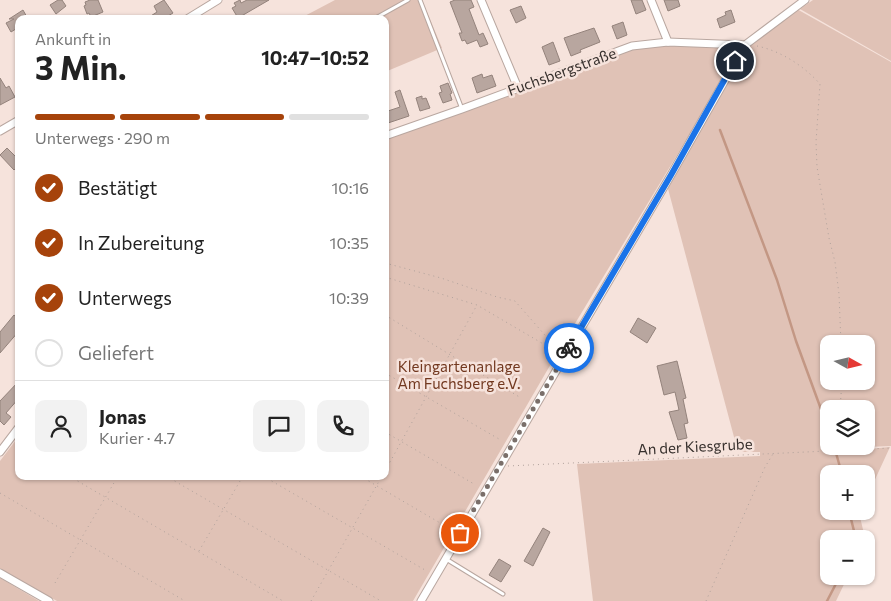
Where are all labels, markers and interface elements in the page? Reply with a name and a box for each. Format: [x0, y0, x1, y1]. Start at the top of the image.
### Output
text: Ankunft in [35, 29, 111, 48]
pin [714, 40, 756, 82]
street label: Fuchsbergstraße [505, 43, 618, 99]
text: 10:47–10:52 [261, 46, 369, 69]
text: 3 Min. [35, 47, 126, 87]
icon: home [721, 47, 749, 75]
text: Unterwegs · 290 m [35, 128, 170, 147]
icon: check [35, 174, 63, 202]
text: Bestätigt [78, 176, 157, 199]
text: 10:16 [331, 178, 369, 197]
icon: check [35, 229, 63, 257]
text: In Zubereitung [78, 231, 204, 254]
text: 10:35 [330, 233, 369, 252]
icon: check [35, 284, 63, 312]
text: Unterwegs [78, 286, 172, 309]
text: 10:39 [329, 288, 369, 307]
courier [544, 323, 594, 373]
icon: bike [555, 334, 583, 362]
north arrow [820, 335, 875, 390]
map controls [820, 335, 875, 585]
text: Geliefert [78, 341, 154, 364]
park label: Kleingartenanlage Am Fuchsberg e.V. [397, 357, 521, 392]
button: person [35, 400, 87, 452]
button: chat [253, 400, 305, 452]
button: phone [317, 400, 369, 452]
button: layers [820, 400, 875, 455]
text: Jonas [99, 405, 146, 428]
text: Kurier · 4.7 [99, 428, 175, 447]
street label: An der Kiesgrube [637, 434, 753, 458]
button: + [820, 465, 875, 520]
pin [439, 512, 481, 554]
icon: bag [446, 519, 474, 547]
button: − [820, 530, 875, 585]

